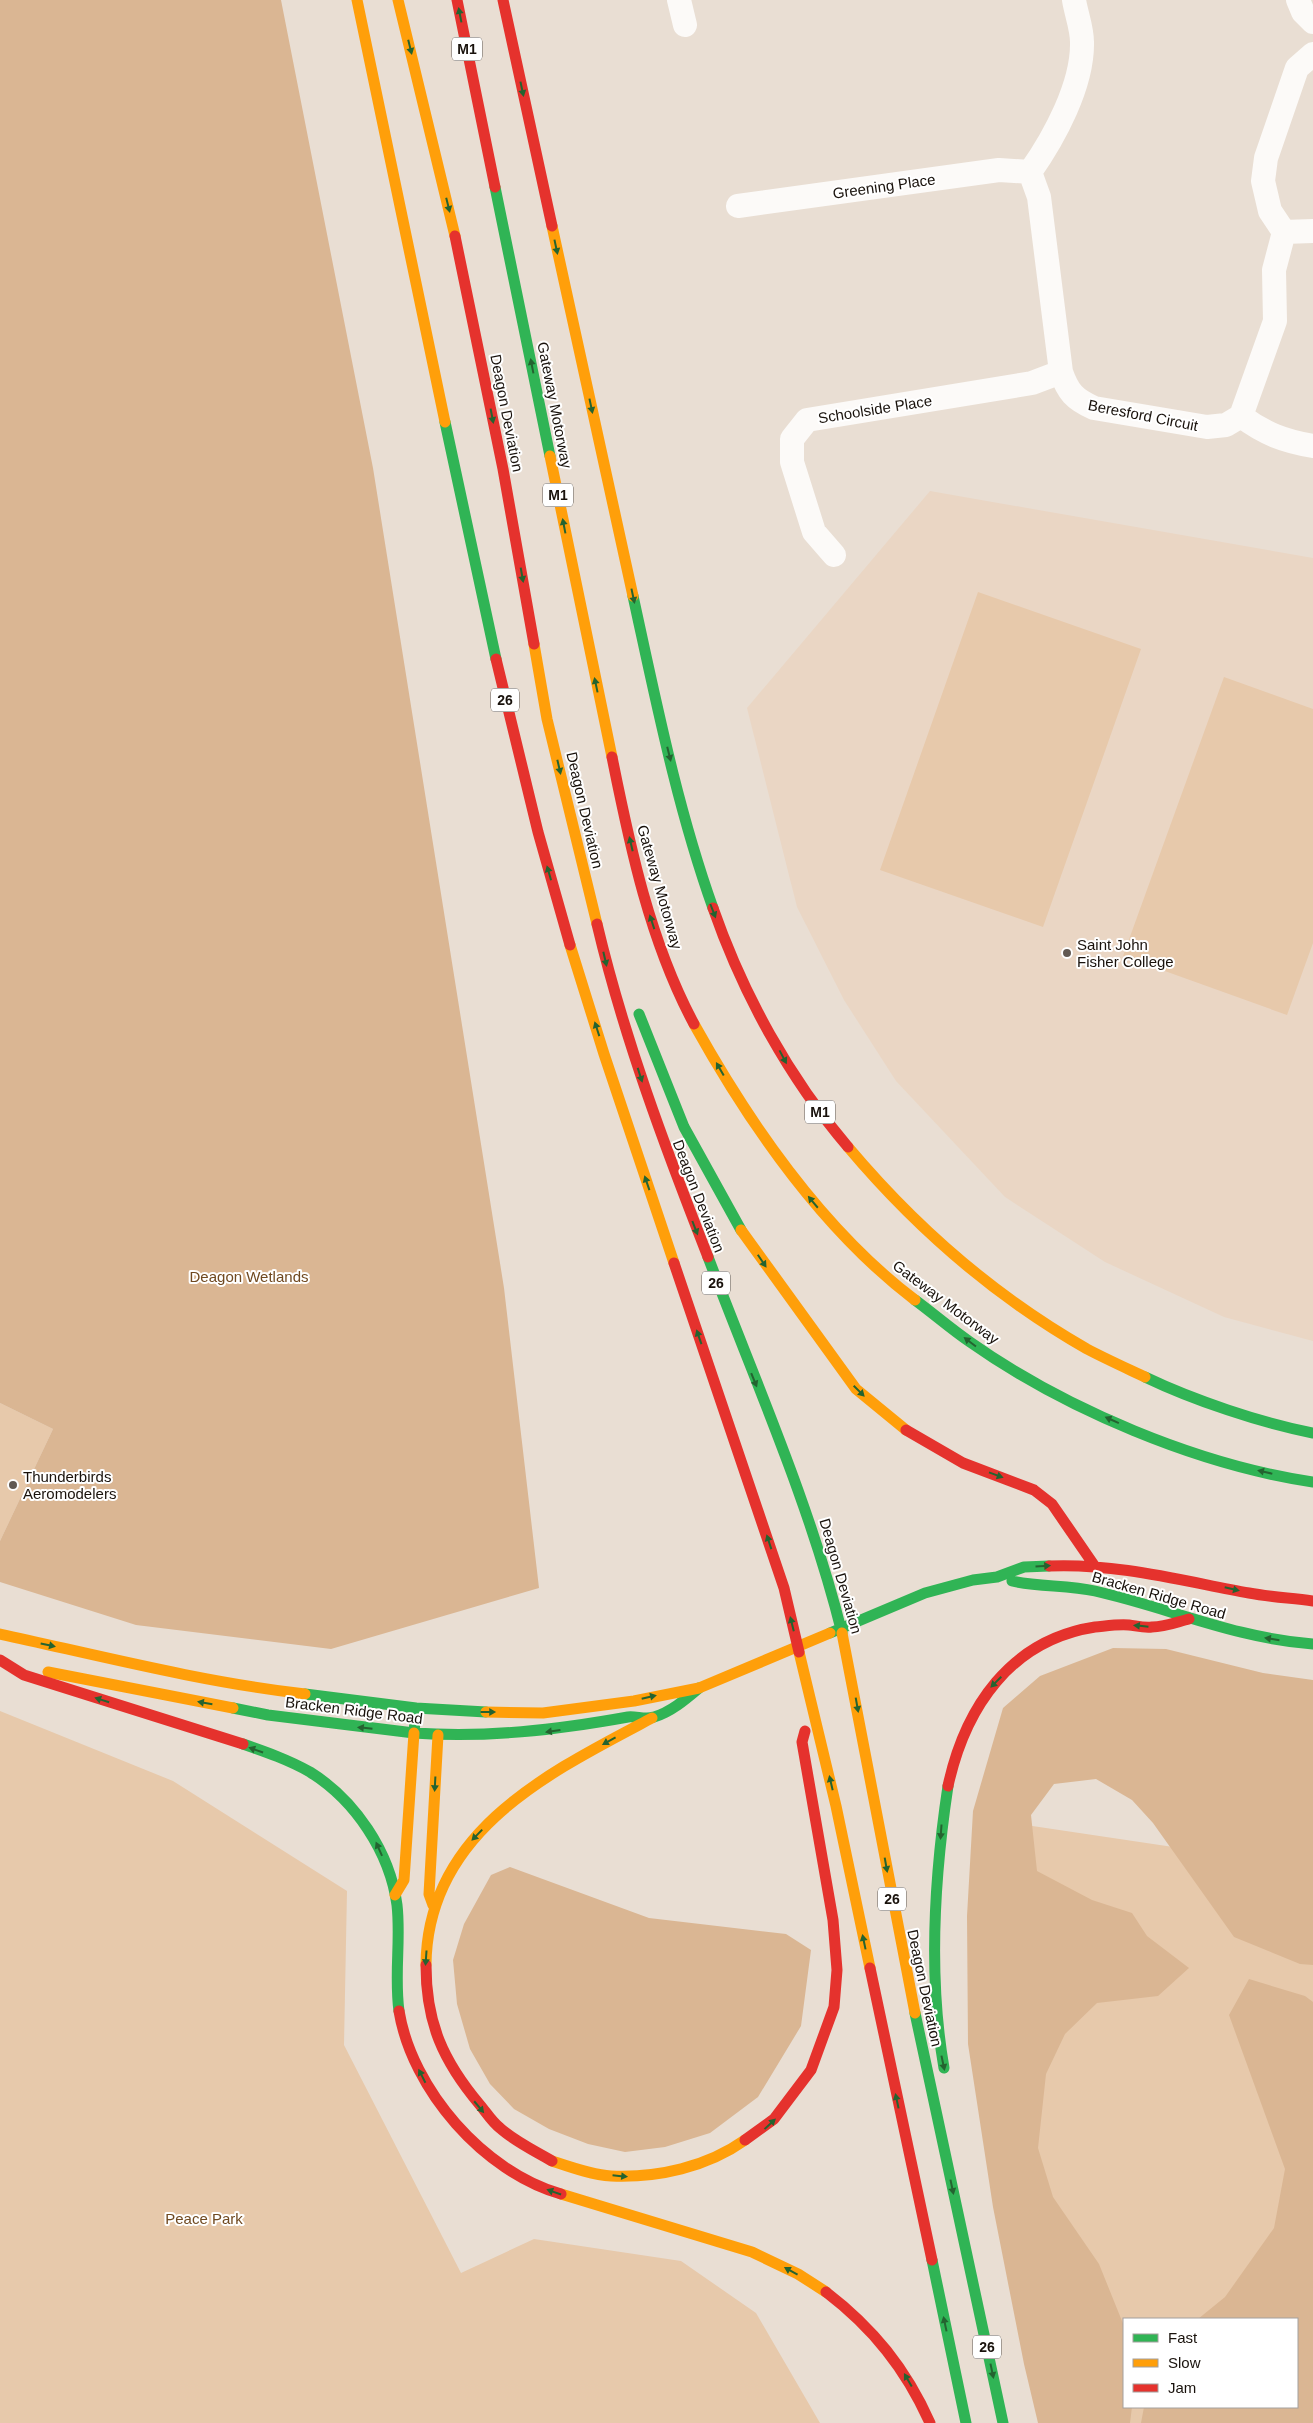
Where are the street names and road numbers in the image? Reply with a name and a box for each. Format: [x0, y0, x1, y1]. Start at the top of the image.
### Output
road number: M1 [452, 38, 482, 61]
street label: Greening Place [832, 170, 936, 202]
street label: Gateway Motorway [534, 340, 576, 470]
street label: Deagon Deviation [487, 353, 527, 473]
street label: Schoolside Place [817, 392, 933, 426]
street label: Beresford Circuit [1087, 396, 1200, 434]
road number: M1 [543, 484, 573, 506]
road number: 26 [491, 688, 519, 712]
street label: Deagon Deviation [563, 750, 607, 870]
street label: Gateway Motorway [634, 823, 686, 952]
road number: M1 [805, 1100, 835, 1124]
street label: Deagon Deviation [670, 1137, 728, 1255]
street label: Gateway Motorway [890, 1257, 1003, 1348]
road number: 26 [702, 1272, 730, 1295]
street label: Deagon Deviation [816, 1516, 866, 1636]
street label: Bracken Ridge Road [1090, 1568, 1228, 1622]
street label: Bracken Ridge Road [284, 1693, 424, 1727]
road number: 26 [878, 1888, 906, 1910]
street label: Deagon Deviation [904, 1928, 946, 2048]
road number: 26 [973, 2336, 1001, 2358]

